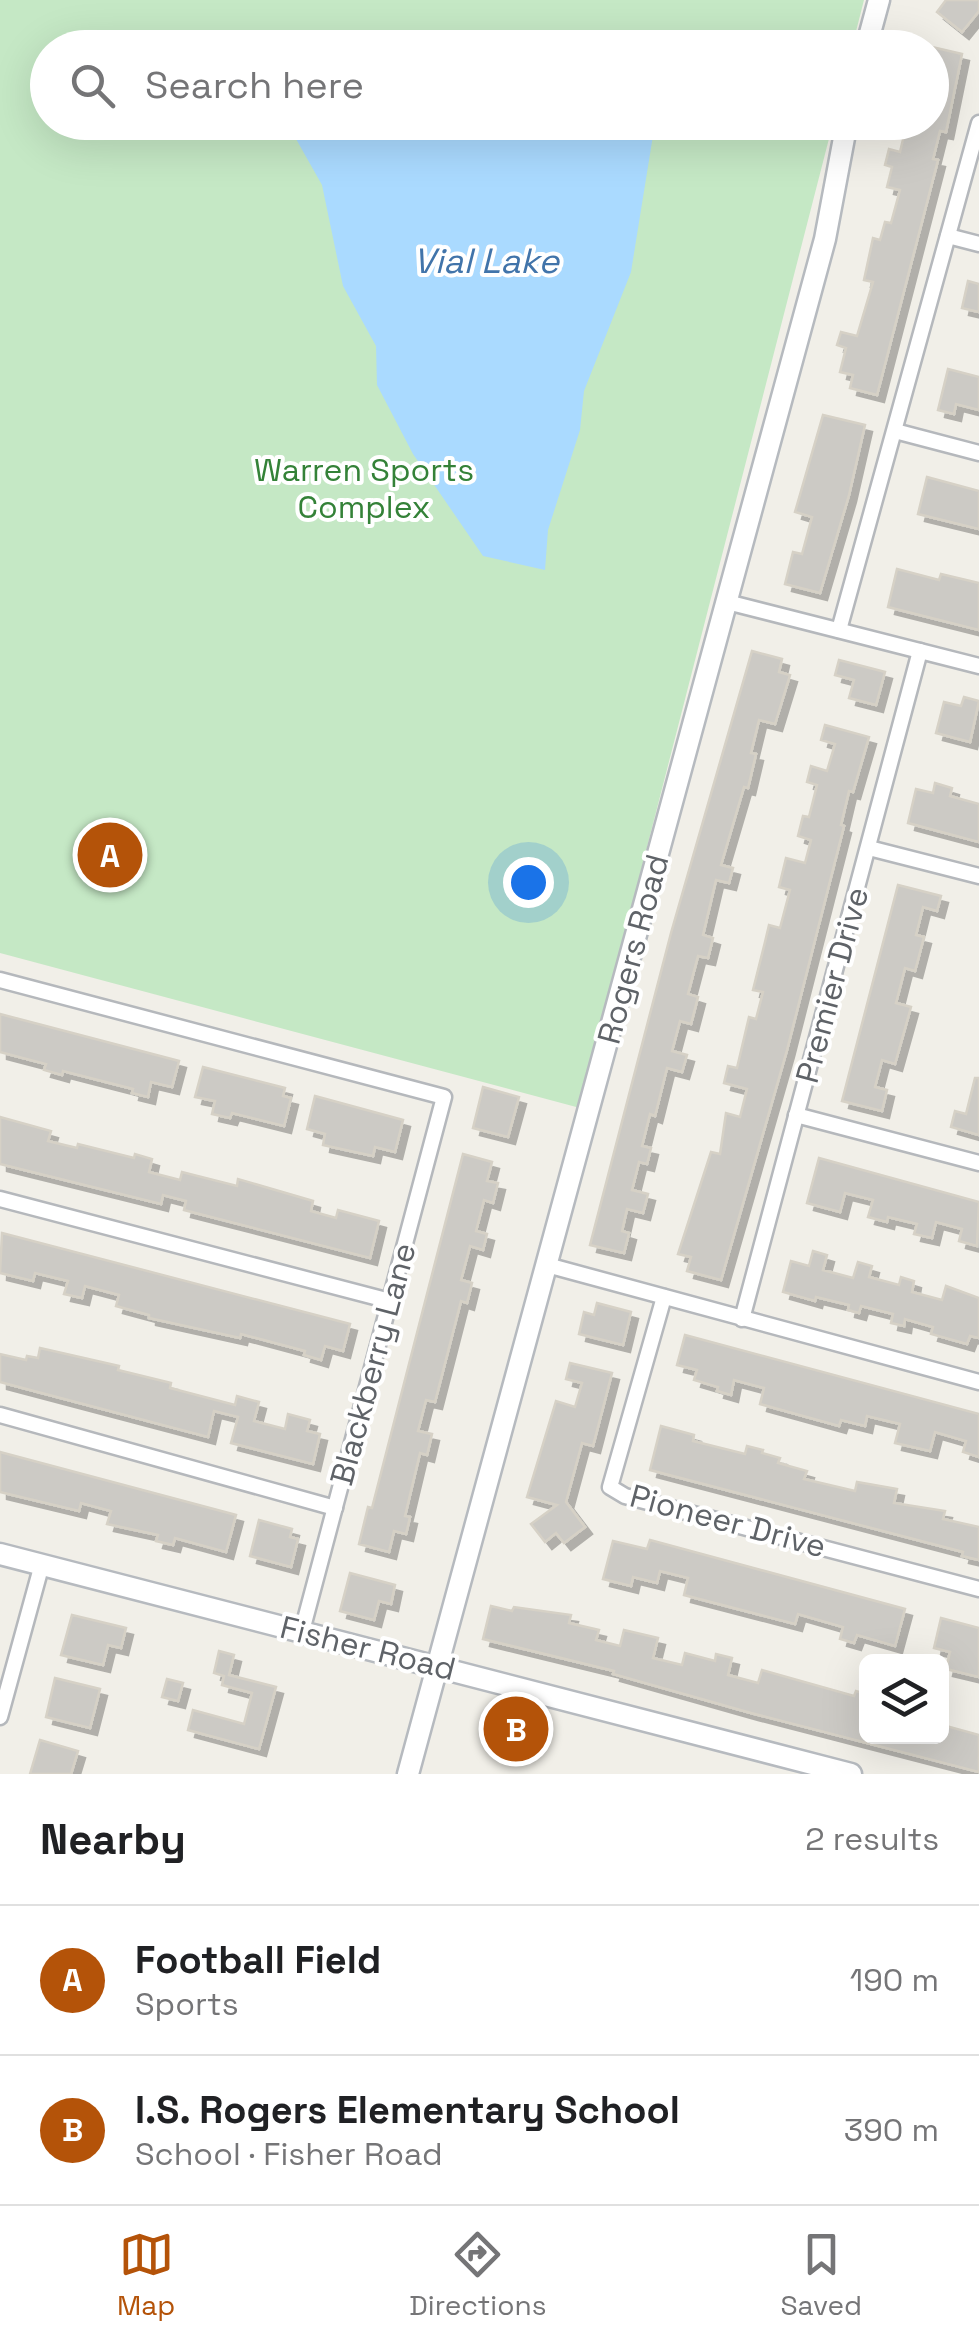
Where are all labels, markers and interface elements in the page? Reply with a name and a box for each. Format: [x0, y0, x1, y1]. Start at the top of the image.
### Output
search box [30, 30, 949, 140]
icon: search [65, 58, 120, 113]
text: Search here [145, 61, 364, 109]
water label: Vial Lake [413, 239, 560, 283]
park label: Warren Sports Complex [254, 450, 474, 527]
pin: A [78, 818, 142, 892]
street label: Rogers Road [588, 850, 678, 1048]
your location [503, 857, 554, 908]
street label: Premier Drive [787, 883, 877, 1087]
street label: Blackberry Lane [321, 1238, 425, 1490]
street label: Pioneer Drive [626, 1476, 830, 1566]
street label: Fisher Road [276, 1607, 460, 1689]
map controls [859, 1654, 949, 1744]
button: layers [859, 1654, 949, 1744]
pin: B [484, 1692, 548, 1766]
text: Nearby [40, 1813, 186, 1866]
text: 2 results [805, 1819, 939, 1859]
text: Football Field [135, 1936, 381, 1984]
text: A [62, 1960, 83, 2000]
text: 190 m [850, 1960, 939, 2000]
text: Sports [135, 1984, 239, 2024]
text: I.S. Rogers Elementary School [135, 2086, 680, 2134]
text: B [62, 2110, 83, 2150]
text: 390 m [844, 2110, 939, 2150]
text: School · Fisher Road [135, 2134, 443, 2174]
tab: Map [117, 2227, 175, 2323]
tab: Directions [409, 2227, 546, 2323]
tab: Saved [780, 2227, 862, 2323]

